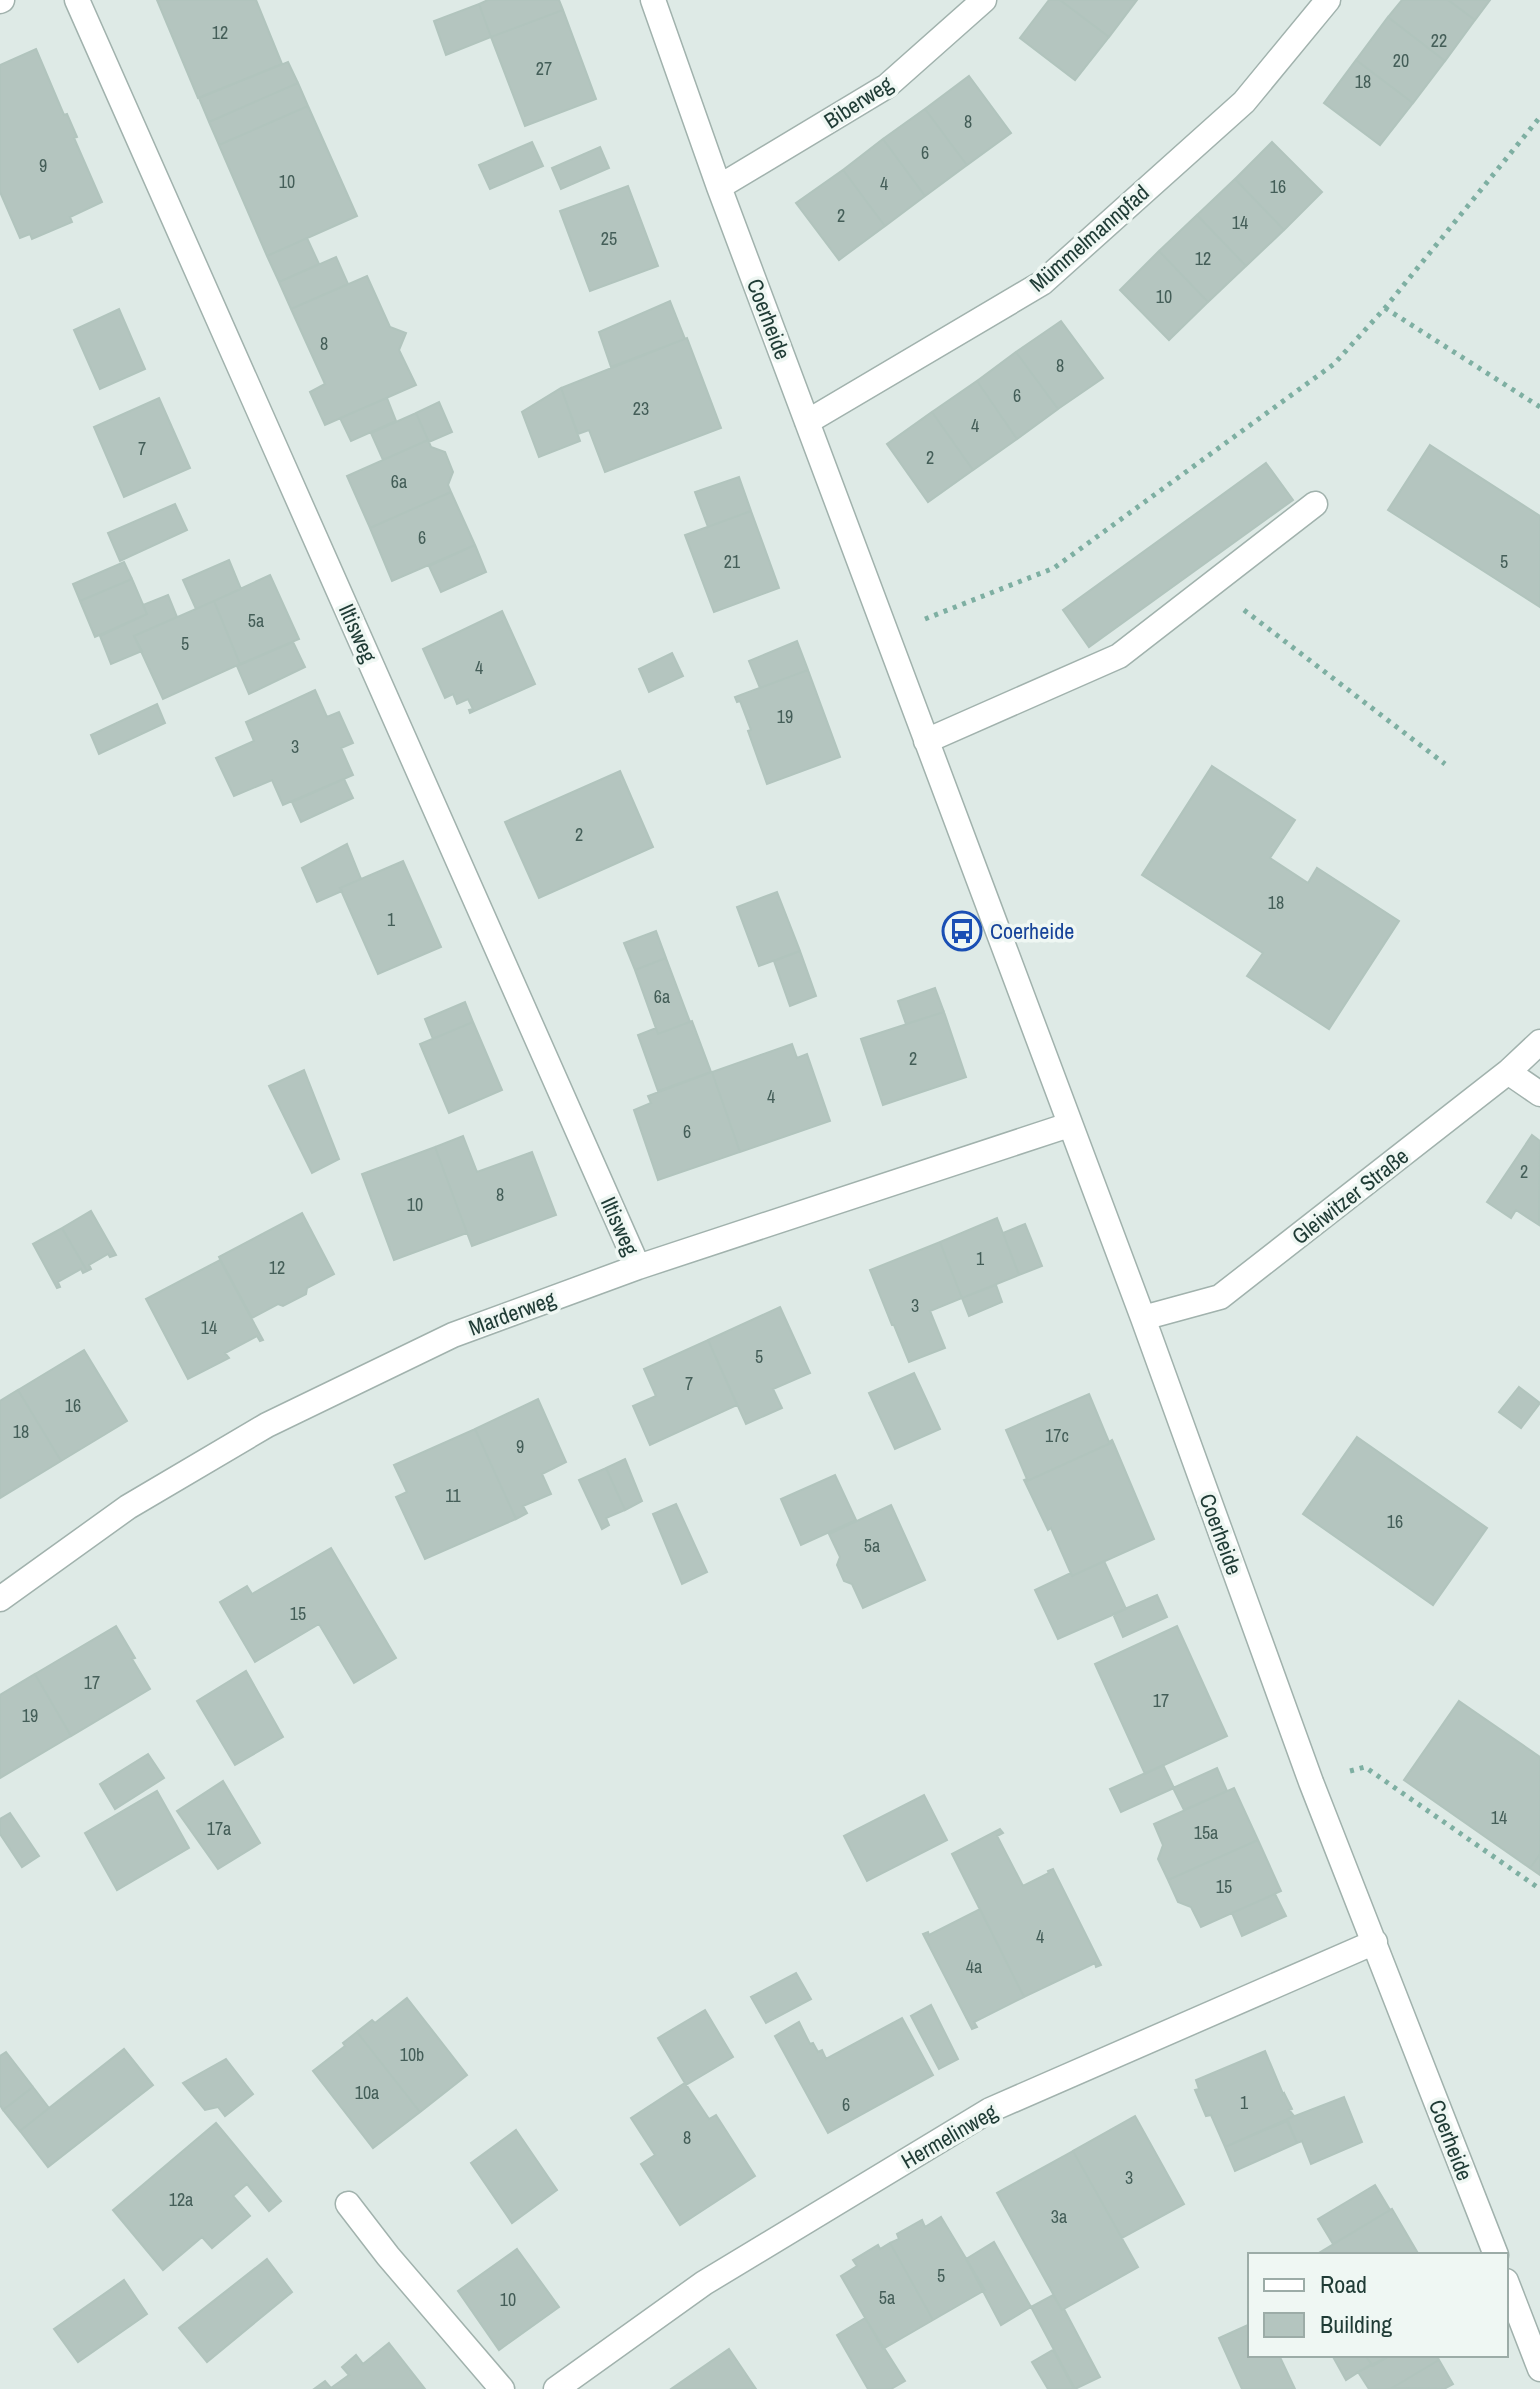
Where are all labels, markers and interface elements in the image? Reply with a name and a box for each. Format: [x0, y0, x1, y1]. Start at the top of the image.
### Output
house number: 12 [212, 20, 228, 45]
house number: 22 [1431, 28, 1447, 53]
house number: 20 [1393, 48, 1409, 73]
house number: 27 [536, 56, 552, 81]
street label: Biberweg [818, 69, 898, 135]
house number: 18 [1355, 69, 1371, 94]
house number: 8 [964, 109, 972, 134]
house number: 6 [921, 140, 929, 165]
house number: 9 [39, 153, 47, 178]
house number: 10 [279, 169, 295, 194]
house number: 4 [880, 171, 888, 196]
house number: 16 [1270, 174, 1286, 199]
street label: Mümmelmannpfad [1023, 178, 1155, 298]
house number: 2 [837, 203, 845, 228]
house number: 14 [1232, 210, 1248, 235]
house number: 25 [601, 226, 617, 251]
house number: 12 [1195, 246, 1211, 271]
street label: Coerheide [740, 274, 798, 364]
house number: 10 [1156, 284, 1172, 309]
house number: 8 [320, 331, 328, 356]
house number: 8 [1056, 353, 1064, 378]
house number: 6 [1013, 383, 1021, 408]
house number: 23 [633, 396, 649, 421]
house number: 4 [971, 413, 979, 438]
house number: 7 [138, 436, 146, 461]
house number: 2 [926, 445, 934, 470]
house number: 6a [391, 469, 407, 494]
house number: 6 [418, 525, 426, 550]
house number: 21 [724, 549, 741, 574]
house number: 5 [1500, 549, 1508, 574]
street label: Iltisweg [332, 599, 384, 667]
house number: 5a [248, 608, 264, 633]
house number: 5 [181, 631, 189, 656]
house number: 4 [475, 655, 483, 680]
house number: 19 [777, 704, 793, 729]
house number: 3 [291, 734, 299, 759]
house number: 2 [575, 822, 583, 847]
house number: 18 [1268, 890, 1284, 915]
house number: 1 [387, 907, 396, 932]
bus stop icon: Coerheide [941, 910, 983, 952]
place label: Coerheide [990, 916, 1074, 946]
house number: 6a [654, 984, 670, 1009]
house number: 2 [909, 1046, 917, 1071]
house number: 4 [767, 1084, 775, 1109]
house number: 6 [683, 1119, 691, 1144]
street label: Gleiwitzer Straße [1285, 1141, 1415, 1251]
house number: 2 [1520, 1159, 1528, 1184]
house number: 8 [496, 1182, 504, 1207]
house number: 10 [407, 1192, 423, 1217]
street label: Iltisweg [594, 1192, 646, 1260]
house number: 1 [976, 1246, 985, 1271]
house number: 12 [269, 1255, 285, 1280]
street label: Marderweg [464, 1283, 560, 1343]
house number: 3 [911, 1293, 919, 1318]
house number: 14 [201, 1315, 217, 1340]
house number: 5 [755, 1344, 763, 1369]
house number: 7 [685, 1371, 693, 1396]
house number: 16 [65, 1393, 81, 1418]
house number: 18 [13, 1419, 29, 1444]
house number: 17c [1045, 1423, 1069, 1448]
house number: 9 [516, 1434, 524, 1459]
house number: 11 [445, 1483, 461, 1508]
street label: Coerheide [1192, 1489, 1250, 1579]
house number: 16 [1387, 1509, 1403, 1534]
house number: 5a [864, 1533, 880, 1558]
house number: 15 [290, 1601, 306, 1626]
house number: 17 [84, 1670, 100, 1695]
house number: 17 [1153, 1688, 1169, 1713]
house number: 19 [22, 1703, 38, 1728]
house number: 14 [1491, 1805, 1507, 1830]
house number: 17a [207, 1816, 231, 1841]
house number: 15a [1194, 1820, 1218, 1845]
house number: 15 [1216, 1874, 1232, 1899]
house number: 4 [1036, 1924, 1044, 1949]
house number: 4a [966, 1954, 982, 1979]
house number: 10b [400, 2042, 424, 2067]
house number: 10a [355, 2080, 379, 2105]
house number: 1 [1240, 2090, 1249, 2115]
house number: 6 [842, 2092, 850, 2117]
street label: Coerheide [1422, 2095, 1480, 2185]
street label: Hermelinweg [895, 2096, 1003, 2176]
house number: 8 [683, 2125, 691, 2150]
house number: 3 [1125, 2165, 1133, 2190]
house number: 12a [169, 2187, 193, 2212]
house number: 3a [1051, 2204, 1067, 2229]
legend [1248, 2253, 1508, 2357]
house number: 5 [937, 2263, 945, 2288]
text: Road [1320, 2268, 1367, 2300]
house number: 5a [879, 2285, 895, 2310]
house number: 10 [500, 2287, 516, 2312]
text: Building [1320, 2308, 1392, 2340]

